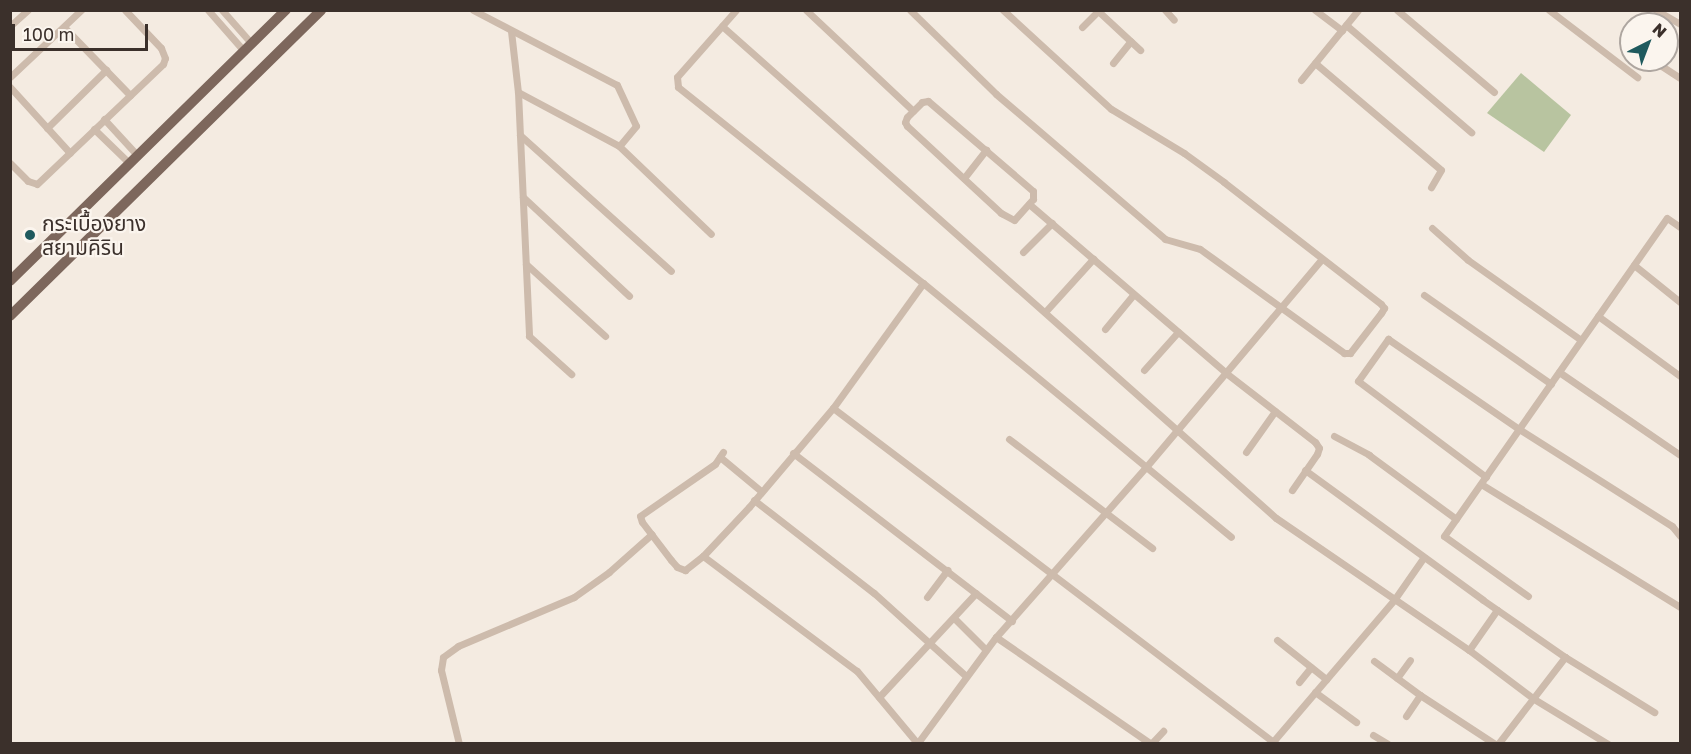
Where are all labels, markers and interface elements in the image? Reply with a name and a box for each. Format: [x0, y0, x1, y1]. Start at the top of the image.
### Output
scale bar [15, 12, 152, 50]
north arrow [1619, 12, 1679, 72]
text: N [1648, 19, 1671, 42]
text: 100 m [23, 23, 74, 45]
place label: กระเบื้องยาง สยามคิริน [42, 210, 146, 260]
marker: กระเบื้องยาง สยามคิริน [23, 228, 37, 242]

